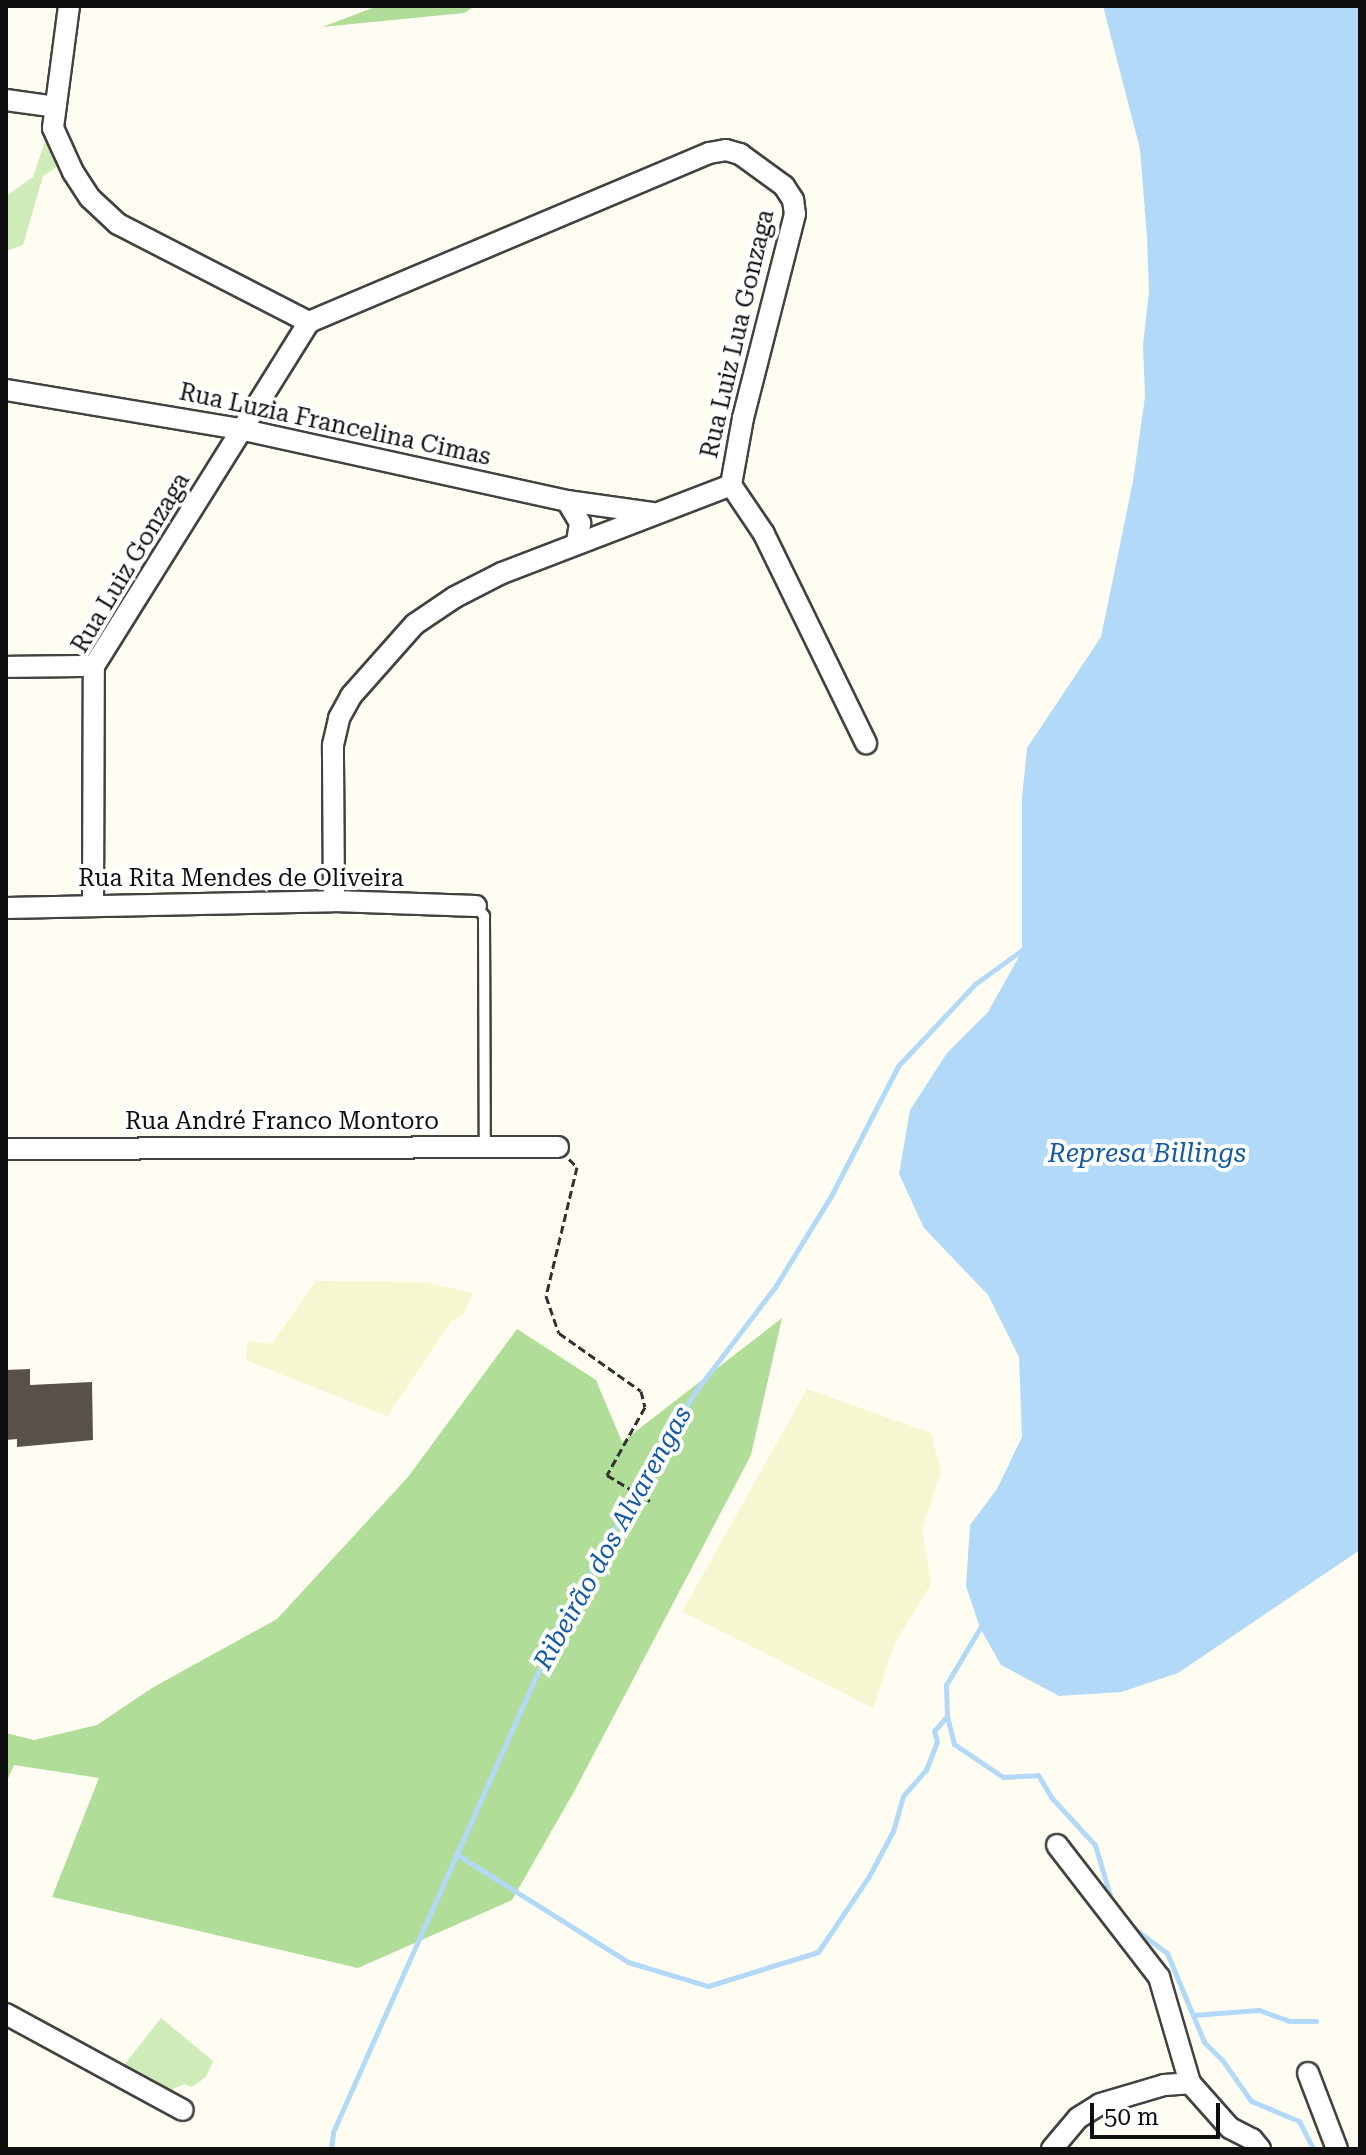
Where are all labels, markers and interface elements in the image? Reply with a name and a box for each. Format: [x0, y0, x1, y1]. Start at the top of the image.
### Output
street label: Rua Luiz Lua Gonzaga [695, 207, 781, 461]
street label: Rua Luzia Francelina Cimas [177, 378, 493, 472]
street label: Rua Luiz Gonzaga [66, 468, 196, 658]
street label: Rua Rita Mendes de Oliveira [78, 865, 404, 893]
street label: Rua André Franco Montoro [125, 1108, 439, 1136]
water label: Represa Billings [1048, 1138, 1246, 1170]
water label: Ribeirão dos Alvarengas [528, 1401, 698, 1675]
scale bar [1094, 2087, 1224, 2137]
text: 50 m [1104, 2103, 1159, 2131]

